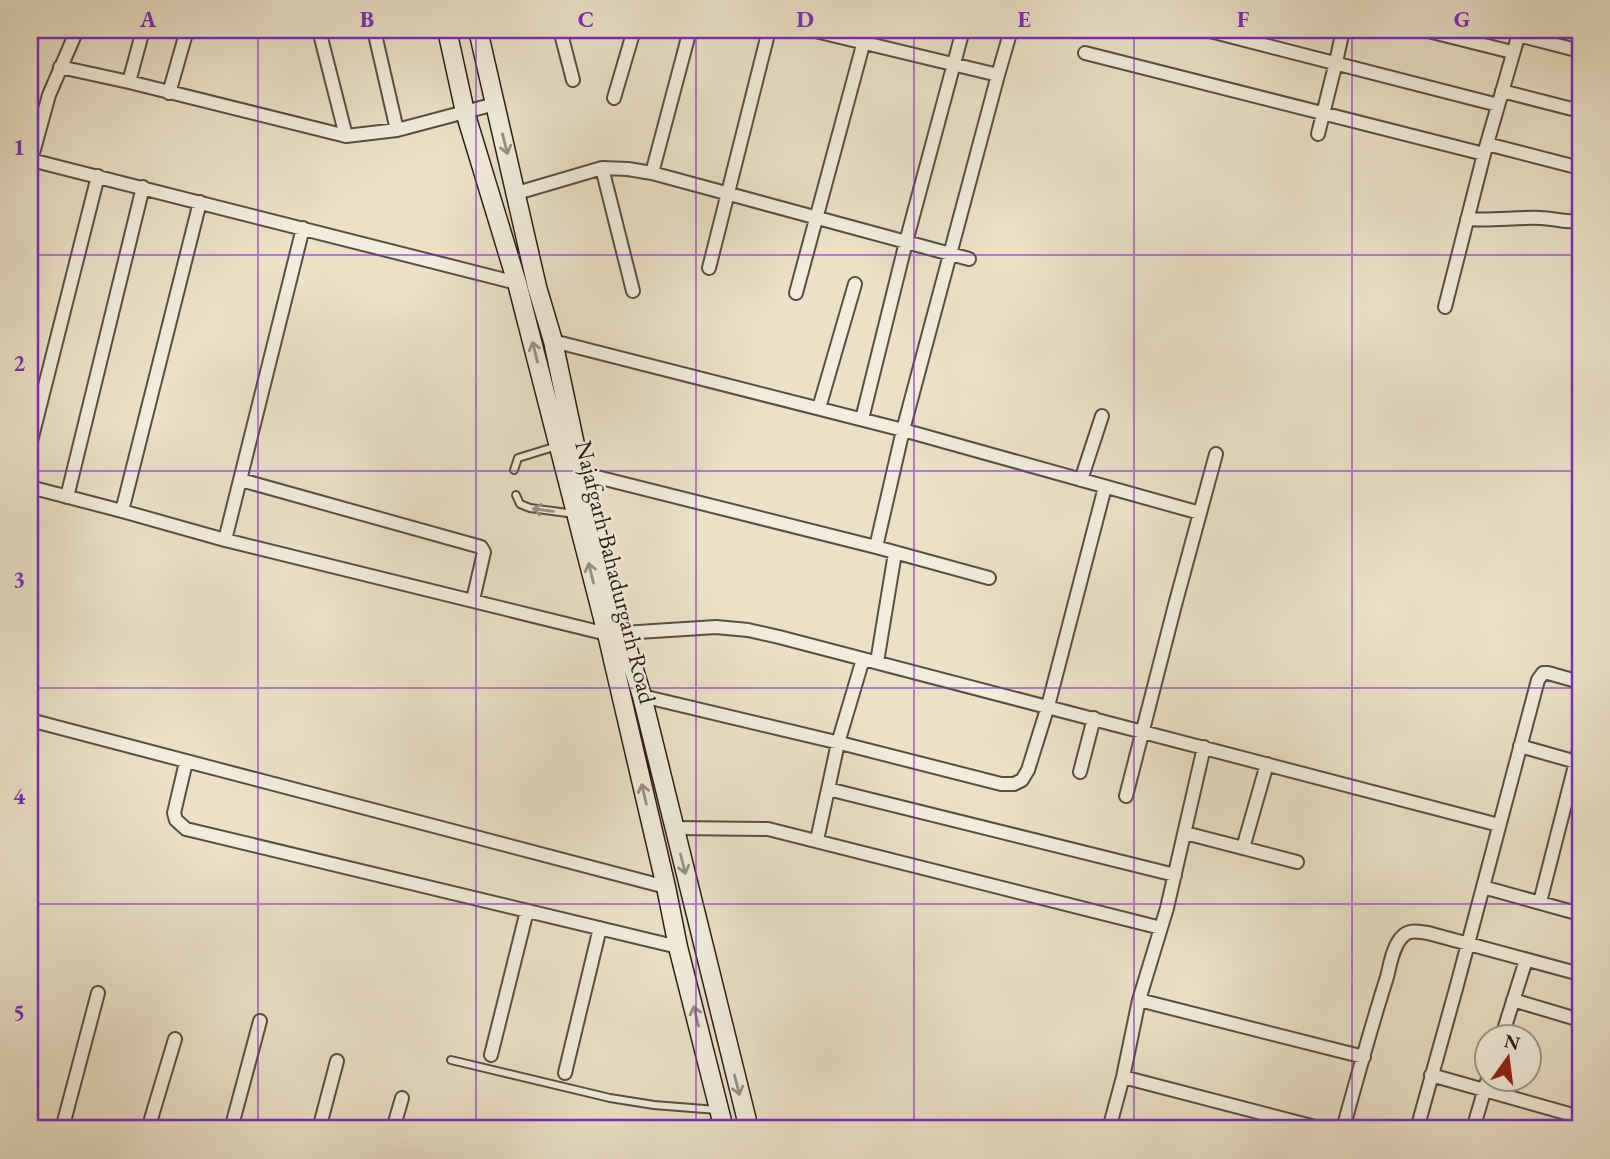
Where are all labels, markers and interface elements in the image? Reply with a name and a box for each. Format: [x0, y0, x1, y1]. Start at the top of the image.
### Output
text: A [139, 4, 157, 34]
text: B [360, 4, 374, 34]
text: C [578, 4, 594, 34]
text: D [796, 4, 814, 34]
text: E [1017, 4, 1031, 34]
text: F [1237, 4, 1250, 34]
text: G [1454, 4, 1470, 34]
text: 1 [13, 132, 25, 162]
one-way arrow [499, 132, 512, 155]
one-way arrow [528, 341, 541, 364]
text: 2 [13, 348, 25, 378]
street label: Najafgarh Bahadurgarh Road [568, 437, 664, 708]
one-way arrow [532, 503, 555, 516]
one-way arrow [584, 562, 597, 585]
text: 3 [13, 564, 25, 594]
text: 4 [13, 781, 26, 811]
one-way arrow [637, 783, 651, 806]
one-way arrow [676, 852, 690, 875]
text: 5 [13, 997, 25, 1027]
one-way arrow [689, 1005, 702, 1027]
north arrow [1474, 1023, 1544, 1092]
text: N [1502, 1028, 1523, 1056]
one-way arrow [731, 1073, 745, 1096]

